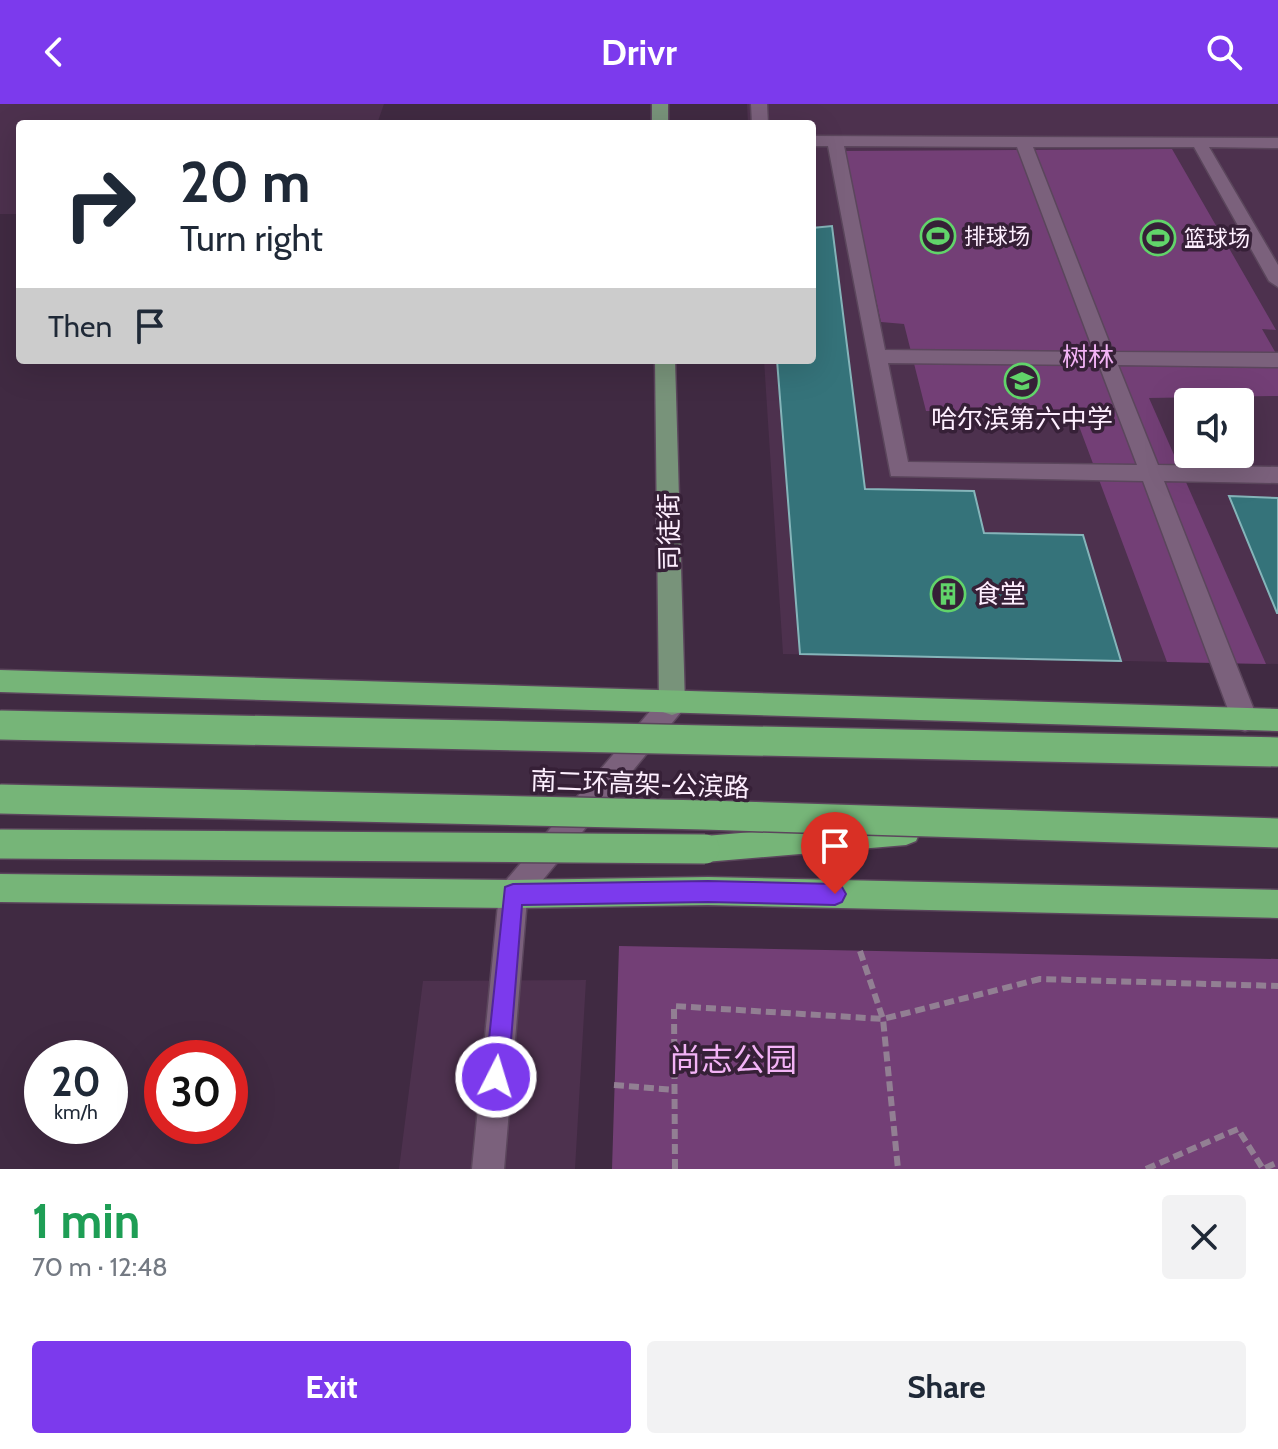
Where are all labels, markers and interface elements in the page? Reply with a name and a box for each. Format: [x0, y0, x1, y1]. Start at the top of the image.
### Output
icon: back [32, 30, 76, 74]
text: Drivr [601, 30, 677, 74]
icon: search [1202, 30, 1246, 74]
text: 20 m [180, 148, 310, 216]
icon: right [48, 152, 152, 256]
text: Turn right [180, 216, 323, 260]
sports icon: 排球场 [919, 217, 957, 255]
sports icon: 篮球场 [1139, 219, 1177, 257]
place label: 排球场 [964, 223, 1030, 250]
place label: 篮球场 [1184, 225, 1250, 252]
icon: arrive [128, 304, 172, 348]
text: Then [48, 308, 112, 345]
park label: 树林 [1062, 341, 1114, 373]
school or university icon: 哈尔滨第六中学 [1003, 362, 1041, 400]
map controls [1174, 388, 1254, 468]
button: sound [1174, 388, 1254, 468]
place label: 哈尔滨第六中学 [931, 403, 1113, 435]
street label: 司徒街 [652, 493, 686, 571]
building icon: 食堂 [929, 575, 967, 613]
place label: 食堂 [974, 578, 1026, 610]
street label: 南二环高架-公滨路 [530, 764, 750, 804]
pin [801, 812, 869, 894]
icon: arrive [813, 824, 857, 868]
position arrow [454, 1035, 538, 1119]
speed limit sign: 30 [144, 1040, 248, 1144]
park label: 尚志公园 [669, 1040, 797, 1079]
text: 20 [51, 1057, 101, 1106]
text: km/h [54, 1100, 98, 1124]
text: 1 min [32, 1192, 140, 1250]
button: close [1162, 1195, 1246, 1279]
text: 70 m · 12:48 [32, 1251, 168, 1283]
button: Exit [32, 1341, 631, 1433]
button: Share [647, 1341, 1246, 1433]

